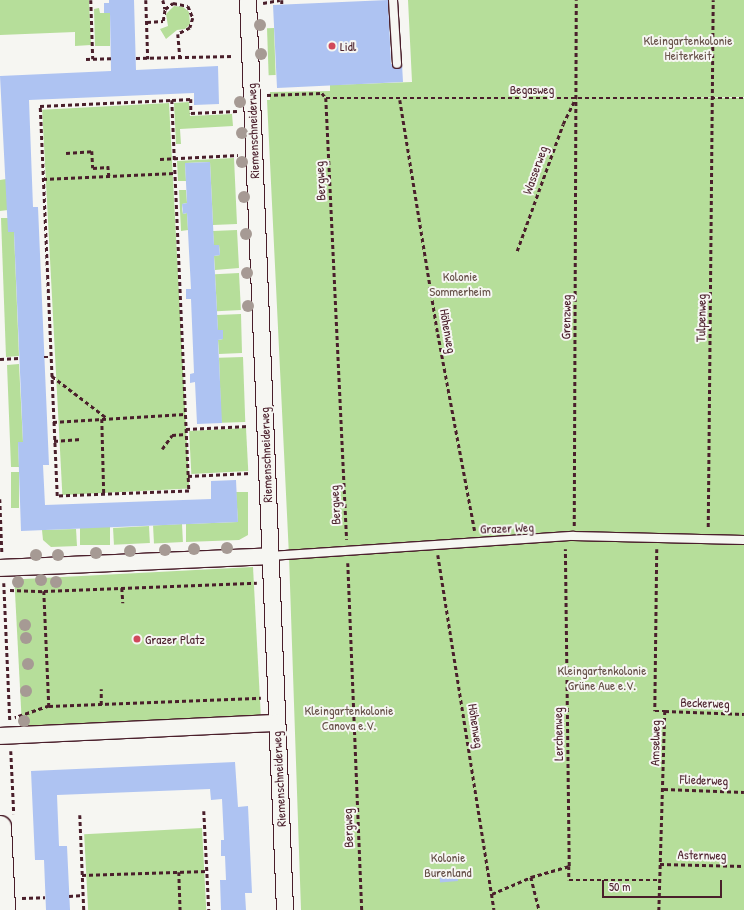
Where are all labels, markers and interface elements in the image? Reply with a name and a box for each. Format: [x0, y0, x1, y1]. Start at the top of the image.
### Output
park label: Kleingartenkolonie Heiterkeit [644, 33, 732, 64]
place label: Lidl [340, 38, 356, 54]
marker: Lidl [327, 41, 337, 51]
street label: Begasweg [510, 81, 554, 97]
street label: Riemenschneiderweg [244, 83, 262, 179]
street label: Wasserweg [519, 144, 551, 196]
street label: Bergweg [311, 161, 329, 201]
park label: Kolonie Sommerheim [429, 269, 491, 300]
street label: Grenzweg [558, 294, 574, 340]
street label: Tulpenweg [693, 294, 709, 342]
street label: Höhenweg [436, 308, 460, 354]
street label: Riemenschneiderweg [257, 407, 275, 503]
street label: Bergweg [326, 485, 344, 525]
street label: Grazer Weg [480, 519, 534, 537]
place label: Grazer Platz [145, 631, 205, 647]
marker: Grazer Platz [132, 634, 142, 644]
park label: Kleingartenkolonie Grüne Aue e.V. [558, 663, 646, 694]
street label: Beckerweg [680, 694, 730, 712]
park label: Kleingartenkolonie Canova e.V. [305, 703, 393, 734]
street label: Höhenweg [465, 703, 487, 749]
street label: Lerchenweg [550, 707, 566, 761]
street label: Amselweg [647, 720, 663, 766]
street label: Riemenschneiderweg [269, 731, 289, 827]
street label: Fliederweg [679, 771, 729, 789]
street label: Bergweg [340, 808, 356, 848]
street label: Asternweg [677, 847, 727, 863]
park label: Kolonie Burenland [424, 850, 472, 881]
scale bar [604, 872, 724, 898]
text: 50 m [609, 878, 630, 895]

